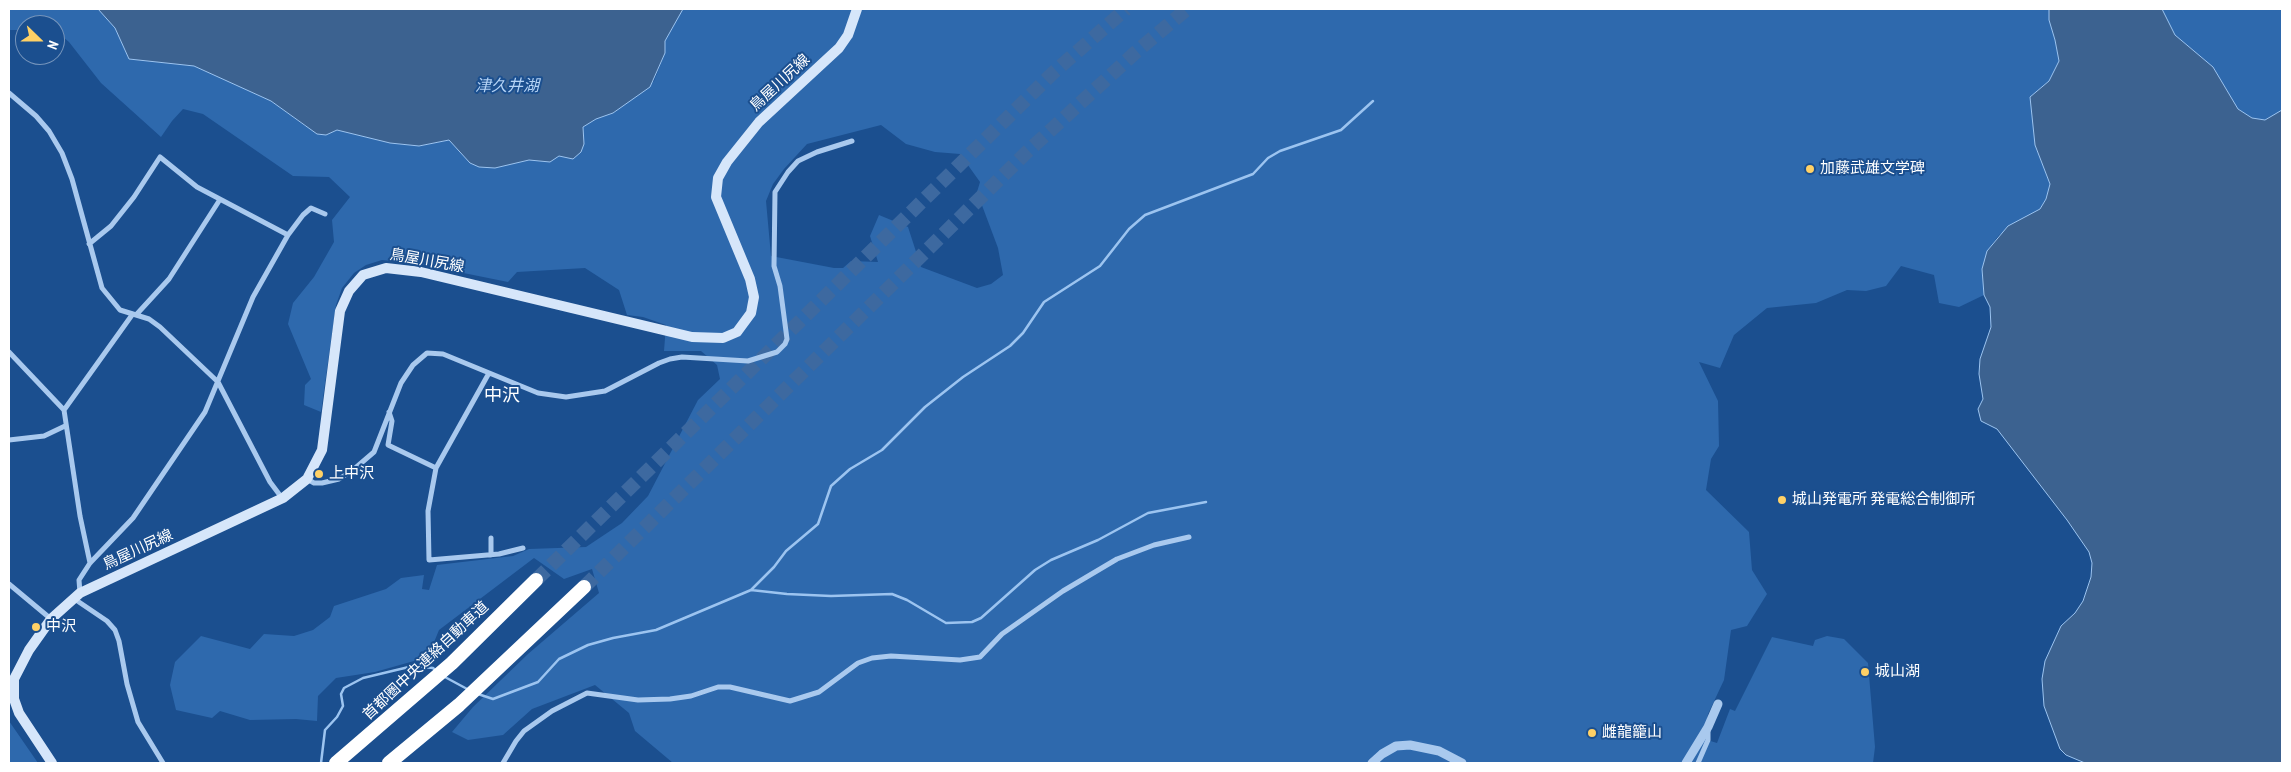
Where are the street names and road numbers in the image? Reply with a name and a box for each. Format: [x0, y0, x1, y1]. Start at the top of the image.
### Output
street label: 鳥屋川尻線 [746, 51, 814, 115]
street label: 鳥屋川尻線 [389, 246, 465, 276]
street label: 鳥屋川尻線 [100, 526, 176, 574]
street label: 首都圏中央連絡自動車道 [360, 598, 492, 724]

